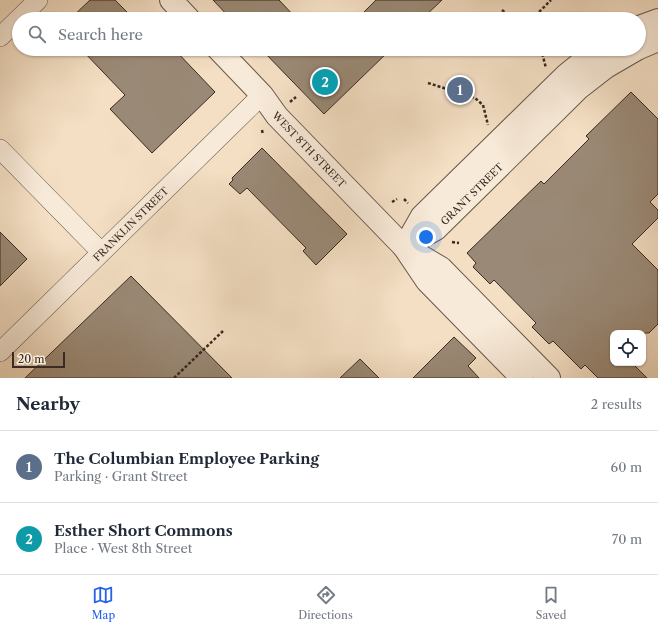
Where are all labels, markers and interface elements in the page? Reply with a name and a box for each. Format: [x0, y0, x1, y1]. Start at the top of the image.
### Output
search box [12, 12, 646, 56]
icon: search [26, 23, 48, 45]
text: Search here [58, 25, 143, 44]
pin: 2 [312, 67, 338, 97]
pin: 1 [447, 75, 473, 105]
street label: WEST 8TH STREET [269, 108, 349, 190]
street label: GRANT STREET [438, 160, 506, 227]
street label: FRANKLIN STREET [90, 184, 171, 264]
your location [416, 227, 436, 247]
map controls [610, 330, 646, 366]
button: locate [610, 330, 646, 366]
scale bar [12, 350, 65, 369]
text: 20 m [18, 352, 44, 366]
text: Nearby [16, 394, 80, 414]
text: 2 results [591, 396, 642, 412]
text: The Columbian Employee Parking [54, 449, 319, 468]
text: 1 [26, 459, 32, 475]
text: 60 m [611, 459, 642, 475]
text: Parking · Grant Street [54, 468, 188, 484]
text: Esther Short Commons [54, 521, 233, 540]
text: 2 [25, 531, 33, 547]
text: 70 m [612, 531, 642, 547]
text: Place · West 8th Street [54, 540, 192, 556]
tab: Map [92, 584, 115, 622]
tab: Directions [298, 584, 353, 622]
tab: Saved [536, 584, 566, 622]

